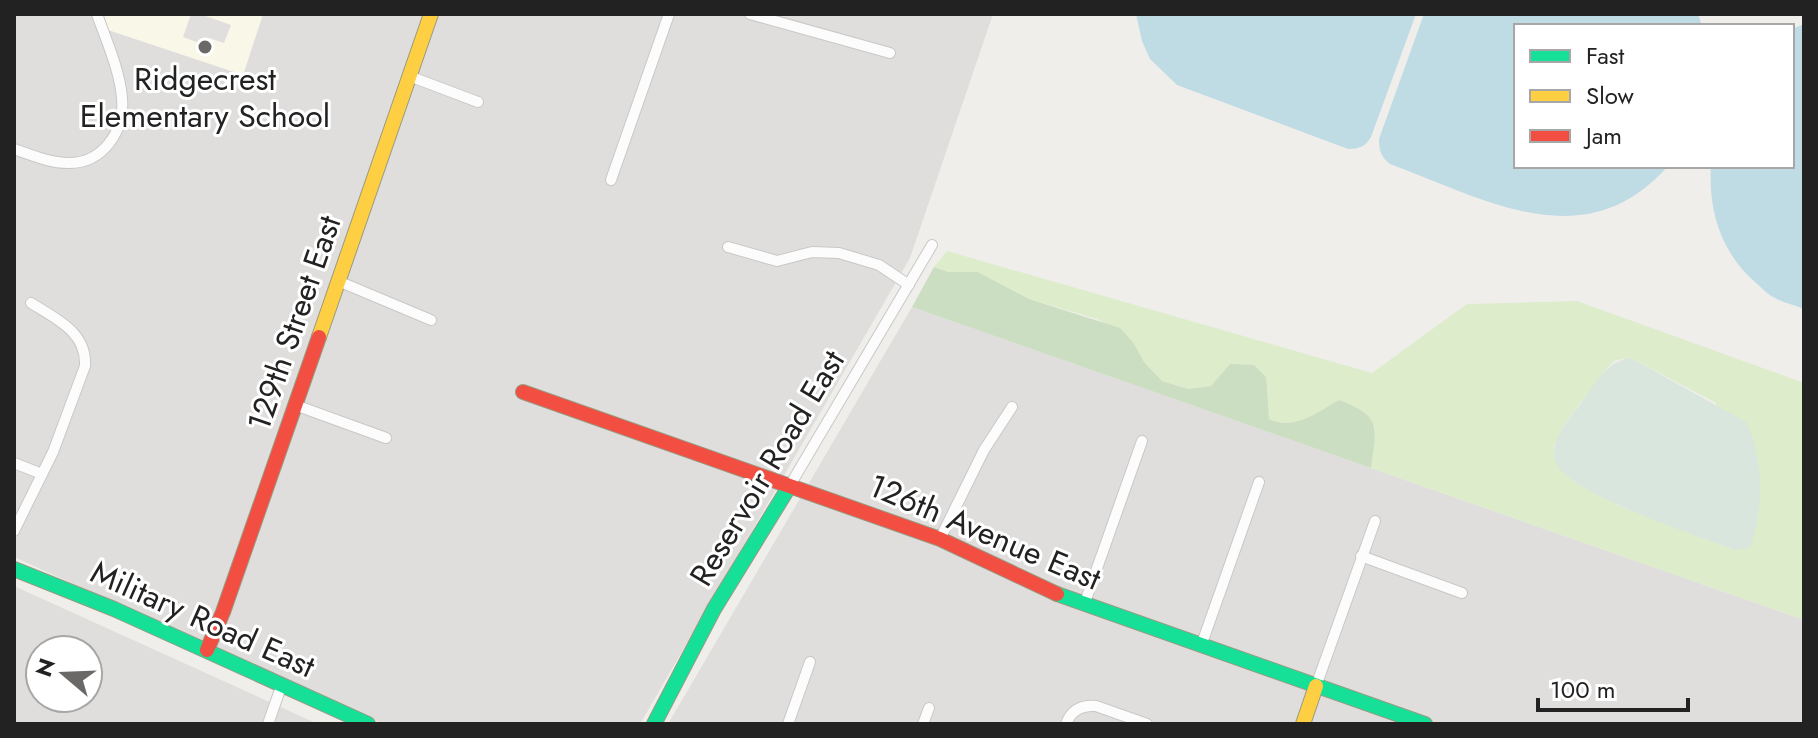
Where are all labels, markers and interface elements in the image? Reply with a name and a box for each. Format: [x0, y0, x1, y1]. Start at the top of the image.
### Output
legend [1514, 24, 1794, 168]
marker: Ridgecrest Elementary School [196, 38, 214, 56]
text: Fast [1586, 38, 1624, 73]
place label: Ridgecrest Elementary School [80, 56, 330, 139]
text: Slow [1586, 78, 1634, 113]
text: Jam [1583, 118, 1622, 153]
street label: 129th Street East [236, 209, 352, 437]
street label: Reservoir Road East [678, 341, 856, 595]
street label: 126th Avenue East [862, 462, 1108, 602]
street label: Military Road East [84, 549, 323, 689]
north arrow [24, 634, 104, 714]
text: N [27, 654, 63, 681]
scale bar [1538, 662, 1688, 712]
text: 100 m [1550, 672, 1616, 707]

